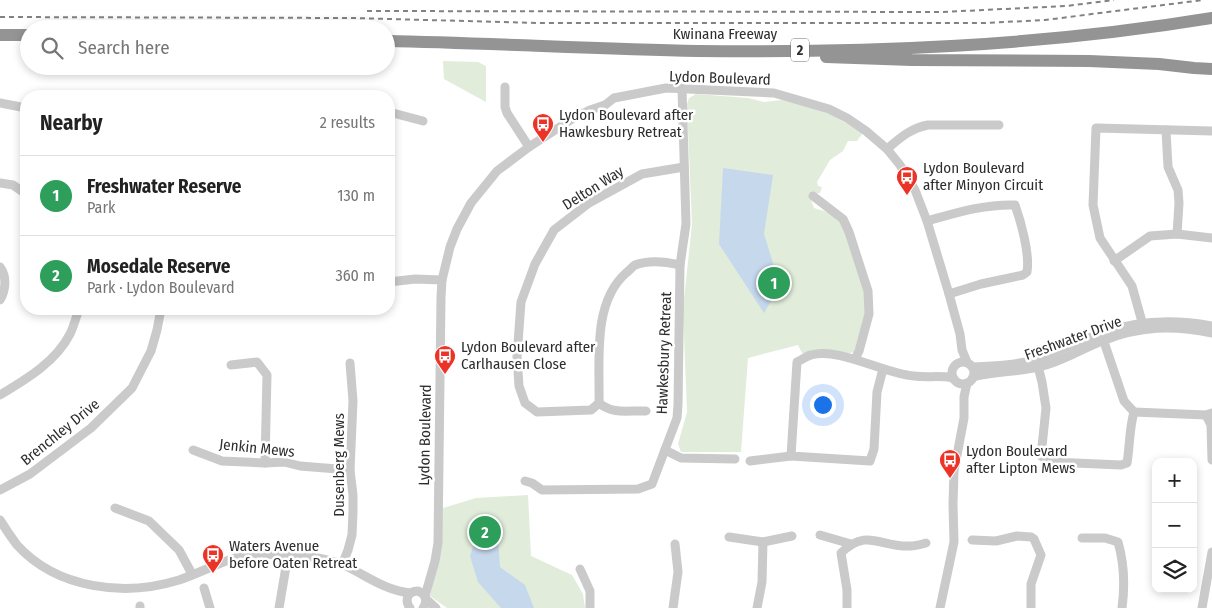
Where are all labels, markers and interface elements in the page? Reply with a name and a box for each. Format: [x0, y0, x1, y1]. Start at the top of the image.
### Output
search box [20, 20, 395, 75]
street label: Kwinana Freeway [673, 25, 778, 43]
icon: search [38, 34, 66, 62]
text: Search here [78, 36, 170, 59]
road number: 2 [791, 38, 809, 62]
street label: Lydon Boulevard [669, 67, 771, 89]
place label: Lydon Boulevard after Hawkesbury Retreat [559, 106, 694, 141]
text: Nearby [40, 110, 102, 136]
bus stop icon: Lydon Boulevard after Hawkesbury Retreat [531, 112, 555, 143]
text: 2 results [320, 113, 375, 132]
place label: Lydon Boulevard after Minyon Circuit [923, 159, 1043, 194]
street label: Delton Way [559, 162, 627, 214]
bus stop icon: Lydon Boulevard after Minyon Circuit [895, 165, 919, 196]
text: Freshwater Reserve [87, 175, 241, 198]
text: 1 [53, 186, 59, 205]
text: 130 m [337, 186, 375, 205]
text: Park [87, 198, 115, 217]
text: Mosedale Reserve [87, 255, 230, 278]
pin: 1 [758, 264, 790, 302]
text: 2 [52, 266, 60, 285]
text: 360 m [335, 266, 375, 285]
text: Park · Lydon Boulevard [87, 278, 235, 297]
street label: Hawkesbury Retreat [653, 291, 675, 415]
street label: Freshwater Drive [1022, 312, 1124, 364]
place label: Lydon Boulevard after Carlhausen Close [461, 338, 596, 373]
bus stop icon: Lydon Boulevard after Carlhausen Close [433, 344, 457, 375]
street label: Lydon Boulevard [415, 384, 435, 486]
your location [810, 392, 836, 418]
street label: Brenchley Drive [17, 395, 103, 469]
street label: Dusenberg Mews [330, 413, 348, 517]
street label: Jenkin Mews [218, 435, 296, 461]
place label: Lydon Boulevard after Lipton Mews [966, 442, 1076, 477]
bus stop icon: Lydon Boulevard after Lipton Mews [938, 448, 962, 479]
map controls [1152, 458, 1197, 593]
button: + [1152, 458, 1197, 503]
button: − [1152, 503, 1197, 548]
pin: 2 [469, 513, 501, 551]
place label: Waters Avenue before Oaten Retreat [229, 537, 357, 572]
bus stop icon: Waters Avenue before Oaten Retreat [201, 543, 225, 574]
button: layers [1152, 548, 1197, 593]

